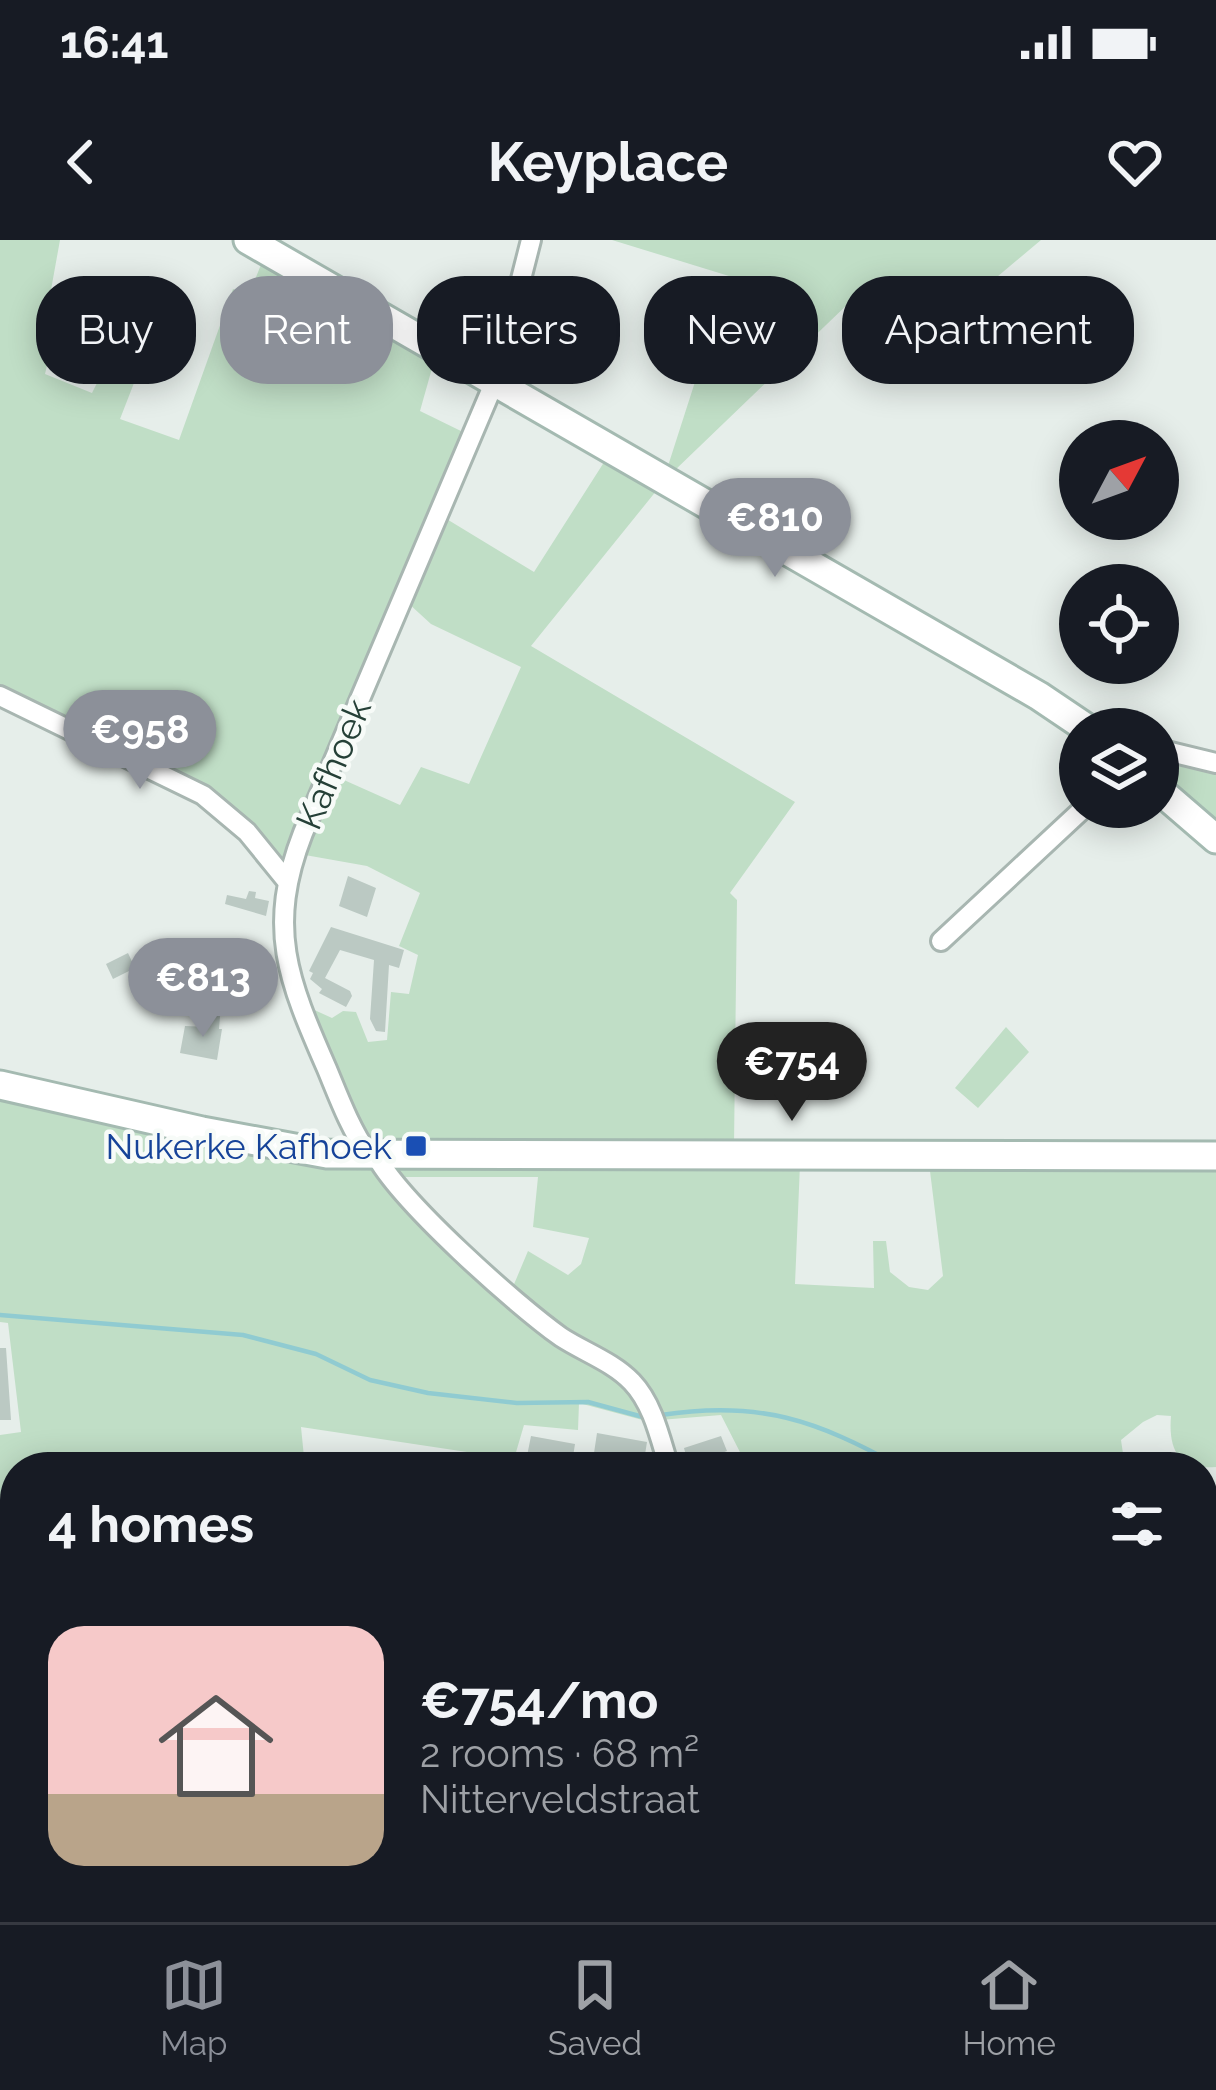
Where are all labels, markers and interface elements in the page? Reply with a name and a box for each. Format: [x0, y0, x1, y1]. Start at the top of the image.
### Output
text: 16:41 [60, 16, 169, 69]
icon: back [48, 129, 114, 195]
icon: heart [1102, 129, 1168, 195]
text: Keyplace [488, 130, 728, 194]
chip: Buy [36, 276, 196, 384]
chip: Rent [220, 276, 393, 384]
chip: Filters [417, 276, 620, 384]
chip: New [644, 276, 818, 384]
chip: Apartment [842, 276, 1134, 384]
north arrow [1059, 420, 1179, 540]
map controls [1059, 420, 1179, 828]
pin: €810 [704, 478, 846, 580]
text: €810 [726, 494, 824, 540]
button: locate [1059, 564, 1179, 684]
pin: €958 [69, 690, 211, 792]
street label: Kafhoek [287, 693, 379, 835]
text: €958 [90, 706, 190, 752]
button: layers [1059, 708, 1179, 828]
pin: €813 [132, 938, 274, 1040]
text: €813 [155, 954, 251, 1000]
pin: €754 [721, 1022, 863, 1124]
text: €754 [744, 1038, 840, 1084]
place label: Nukerke Kafhoek [105, 1125, 392, 1167]
marker: Nukerke Kafhoek [403, 1133, 429, 1159]
icon: filters [1104, 1491, 1170, 1557]
text: 4 homes [48, 1494, 254, 1554]
text: €754/mo [420, 1670, 658, 1730]
icon: home [144, 1674, 288, 1818]
text: 2 rooms · 68 m² [420, 1730, 699, 1776]
text: Nitterveldstraat [420, 1776, 700, 1822]
tab: Map [160, 1952, 227, 2063]
tab: Saved [548, 1952, 642, 2063]
tab: Home [962, 1952, 1056, 2063]

